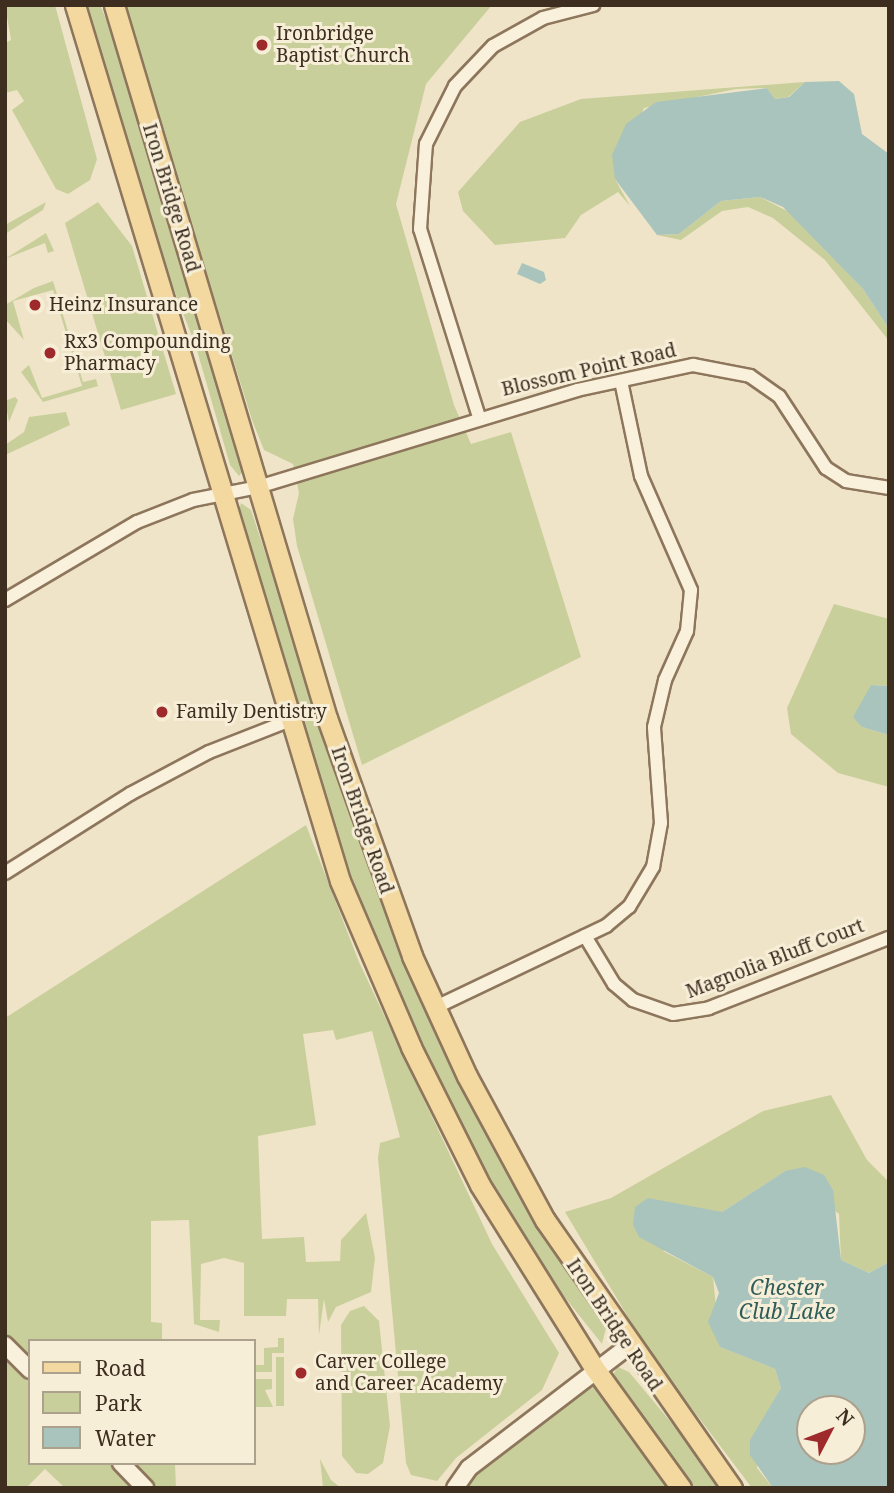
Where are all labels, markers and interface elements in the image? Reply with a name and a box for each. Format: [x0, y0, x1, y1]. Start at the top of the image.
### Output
place label: Ironbridge Baptist Church [276, 23, 410, 67]
marker: Ironbridge Baptist Church [254, 37, 270, 53]
street label: Iron Bridge Road [138, 121, 204, 275]
place label: Heinz Insurance [49, 294, 198, 316]
marker: Heinz Insurance [27, 297, 43, 313]
place label: Rx3 Compounding Pharmacy [64, 331, 231, 375]
street label: Blossom Point Road [499, 339, 679, 401]
marker: Rx3 Compounding Pharmacy [42, 345, 58, 361]
place label: Family Dentistry [176, 701, 327, 723]
marker: Family Dentistry [154, 704, 170, 720]
street label: Iron Bridge Road [326, 743, 398, 897]
street label: Magnolia Bluff Court [683, 915, 867, 1003]
street label: Iron Bridge Road [561, 1255, 667, 1395]
water label: Chester Club Lake [739, 1274, 835, 1324]
legend [28, 1339, 256, 1465]
place label: Carver College and Career Academy [315, 1351, 503, 1395]
text: Road [95, 1354, 146, 1382]
marker: Carver College and Career Academy [293, 1365, 309, 1381]
text: Park [95, 1389, 142, 1417]
north arrow [796, 1395, 866, 1465]
text: N [830, 1403, 860, 1432]
text: Water [95, 1424, 156, 1452]

